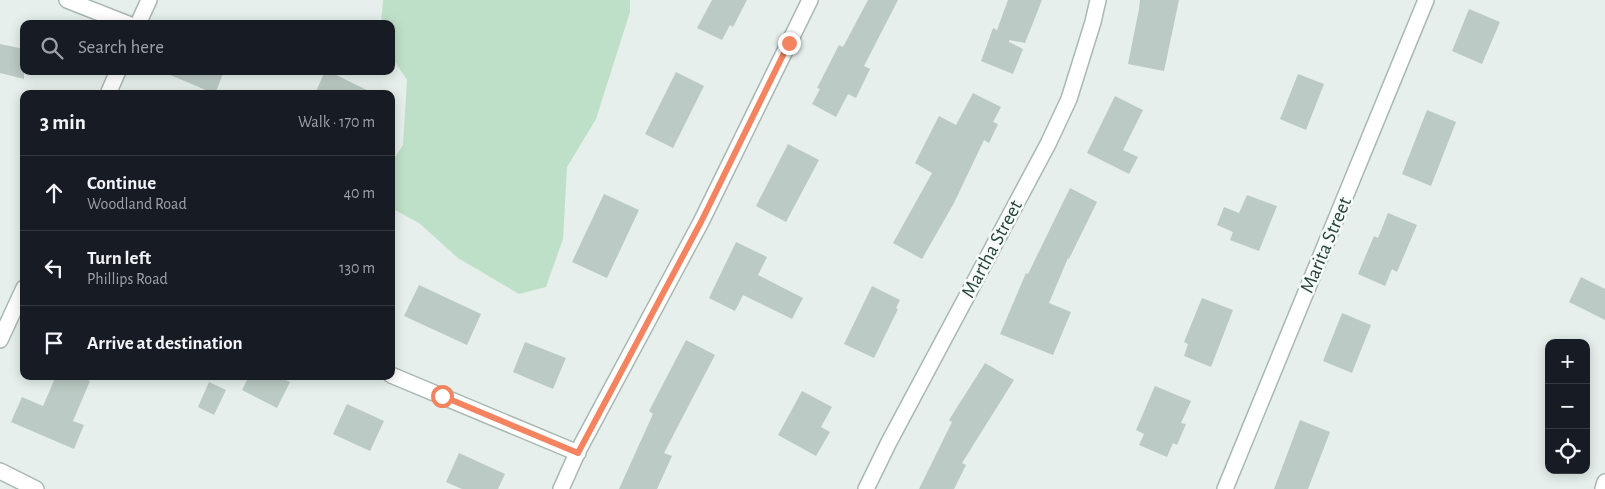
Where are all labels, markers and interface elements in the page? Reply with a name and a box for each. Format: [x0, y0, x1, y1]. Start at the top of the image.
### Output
search box [20, 20, 395, 75]
route end [778, 32, 801, 55]
icon: search [38, 34, 66, 62]
text: Search here [78, 38, 164, 57]
text: 3 min [40, 112, 86, 133]
text: Walk · 170 m [298, 114, 375, 130]
text: Continue [87, 174, 156, 193]
icon: ahead [40, 179, 68, 207]
text: 40 m [343, 185, 375, 201]
street label: Marita Street [1297, 194, 1355, 296]
text: Woodland Road [87, 196, 187, 212]
street label: Martha Street [958, 196, 1026, 301]
text: Turn left [87, 249, 151, 268]
icon: left [40, 254, 68, 282]
text: 130 m [339, 260, 375, 276]
text: Phillips Road [87, 271, 168, 287]
icon: arrive [40, 329, 68, 357]
text: Arrive at destination [87, 334, 243, 353]
map controls [1545, 339, 1590, 474]
button: + [1545, 339, 1590, 384]
button: − [1545, 384, 1590, 429]
route start [431, 385, 454, 408]
button: locate [1545, 429, 1590, 474]

